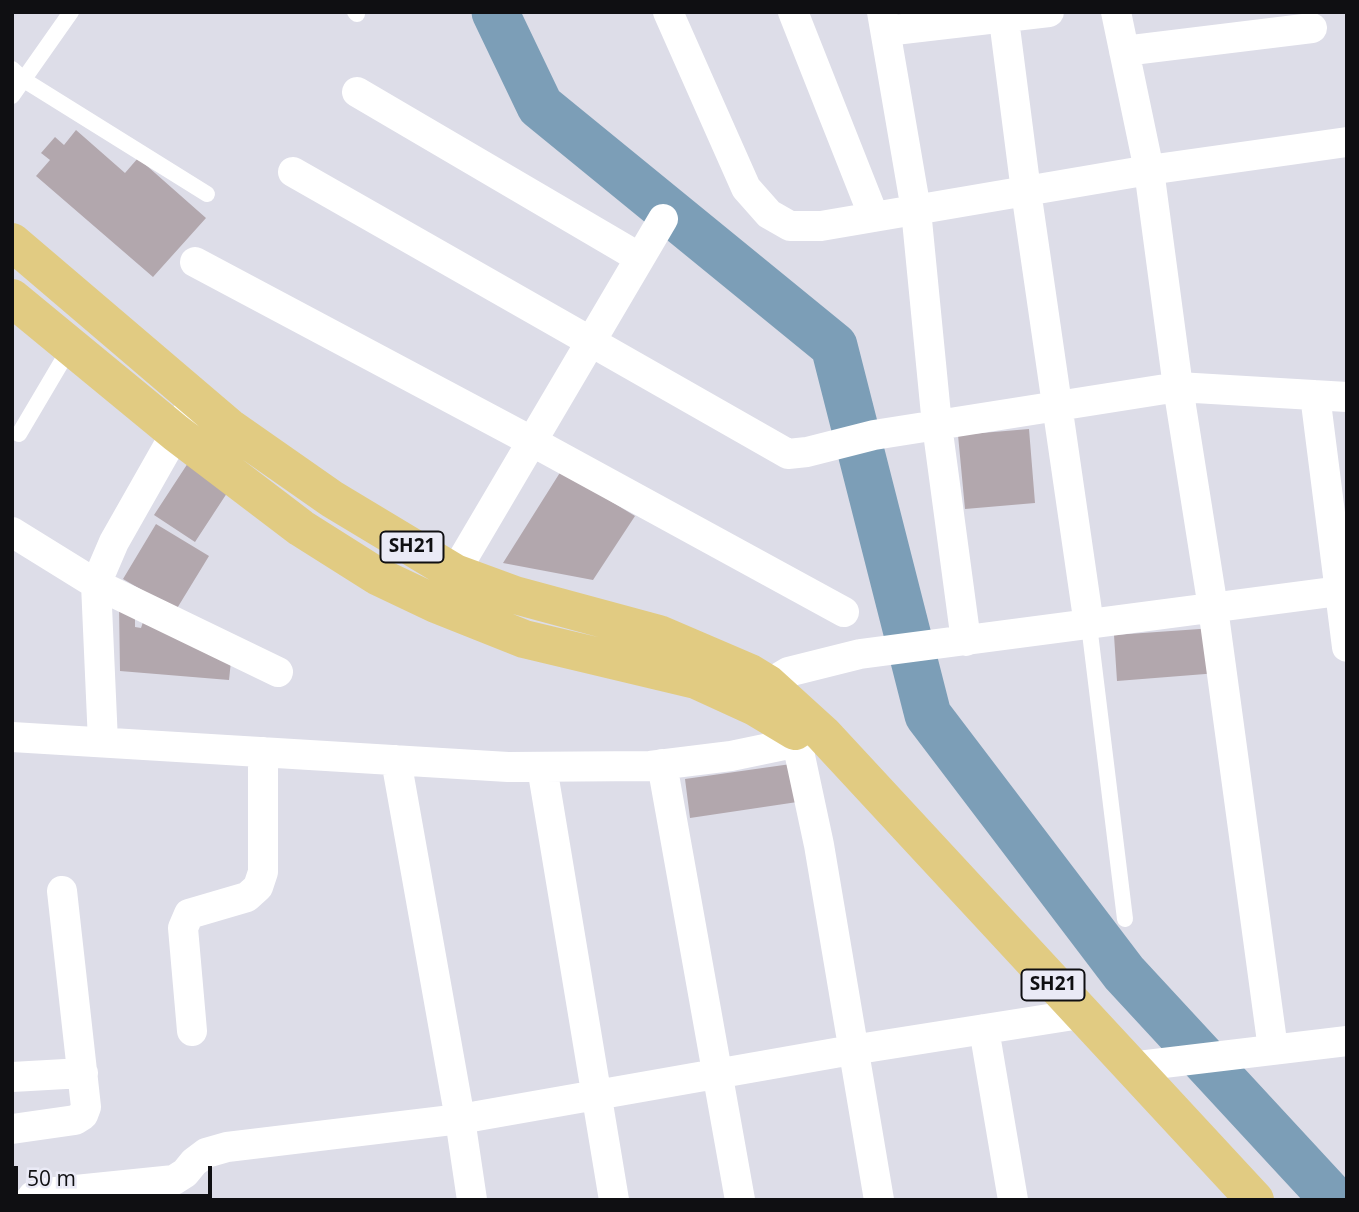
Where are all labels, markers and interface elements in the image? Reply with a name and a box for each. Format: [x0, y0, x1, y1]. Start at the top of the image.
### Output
road number: SH21 [380, 532, 444, 562]
road number: SH21 [1021, 970, 1084, 1001]
scale bar [18, 1152, 215, 1196]
text: 50 m [27, 1164, 76, 1192]

